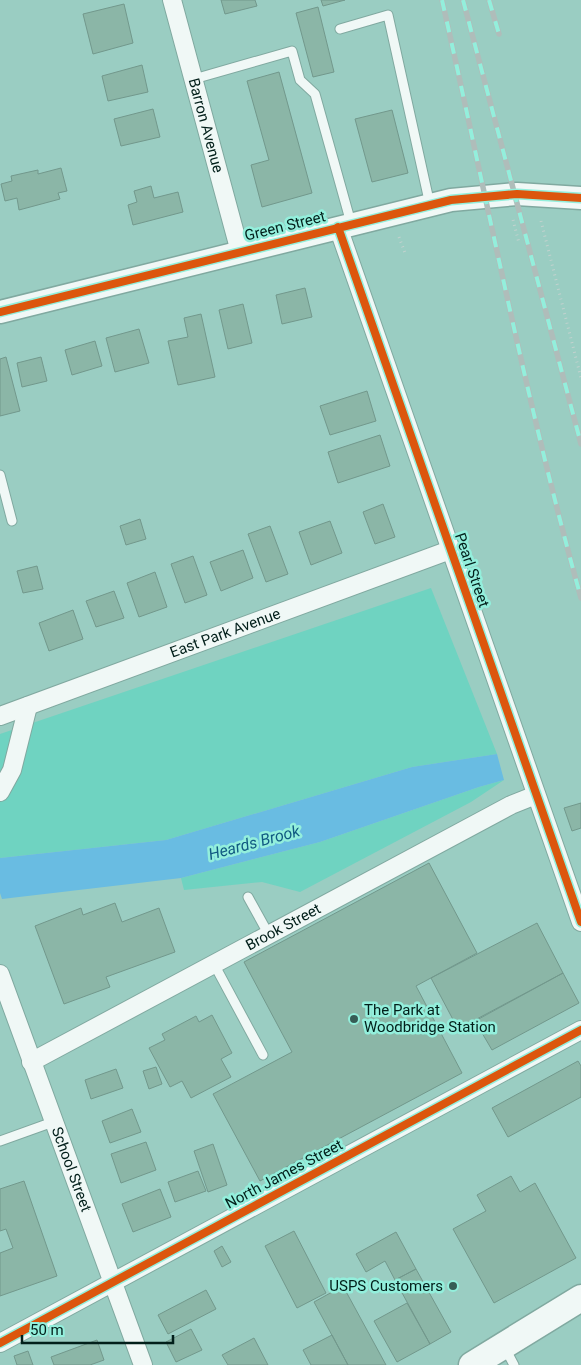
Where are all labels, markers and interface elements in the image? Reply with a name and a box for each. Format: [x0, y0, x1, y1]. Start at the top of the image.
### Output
street label: Barron Avenue [185, 76, 227, 175]
street label: Green Street [243, 207, 327, 245]
street label: Pearl Street [451, 530, 493, 610]
street label: East Park Avenue [168, 604, 283, 661]
water label: Heards Brook [206, 821, 303, 864]
street label: Brook Street [243, 900, 324, 954]
place label: The Park at Woodbridge Station [364, 1001, 496, 1036]
marker: The Park at Woodbridge Station [348, 1013, 360, 1025]
street label: School Street [48, 1124, 95, 1214]
street label: North James Street [222, 1135, 346, 1213]
place label: USPS Customers [329, 1277, 443, 1295]
marker: USPS Customers [447, 1280, 459, 1292]
scale bar [22, 1312, 174, 1344]
text: 50 m [30, 1321, 64, 1339]

